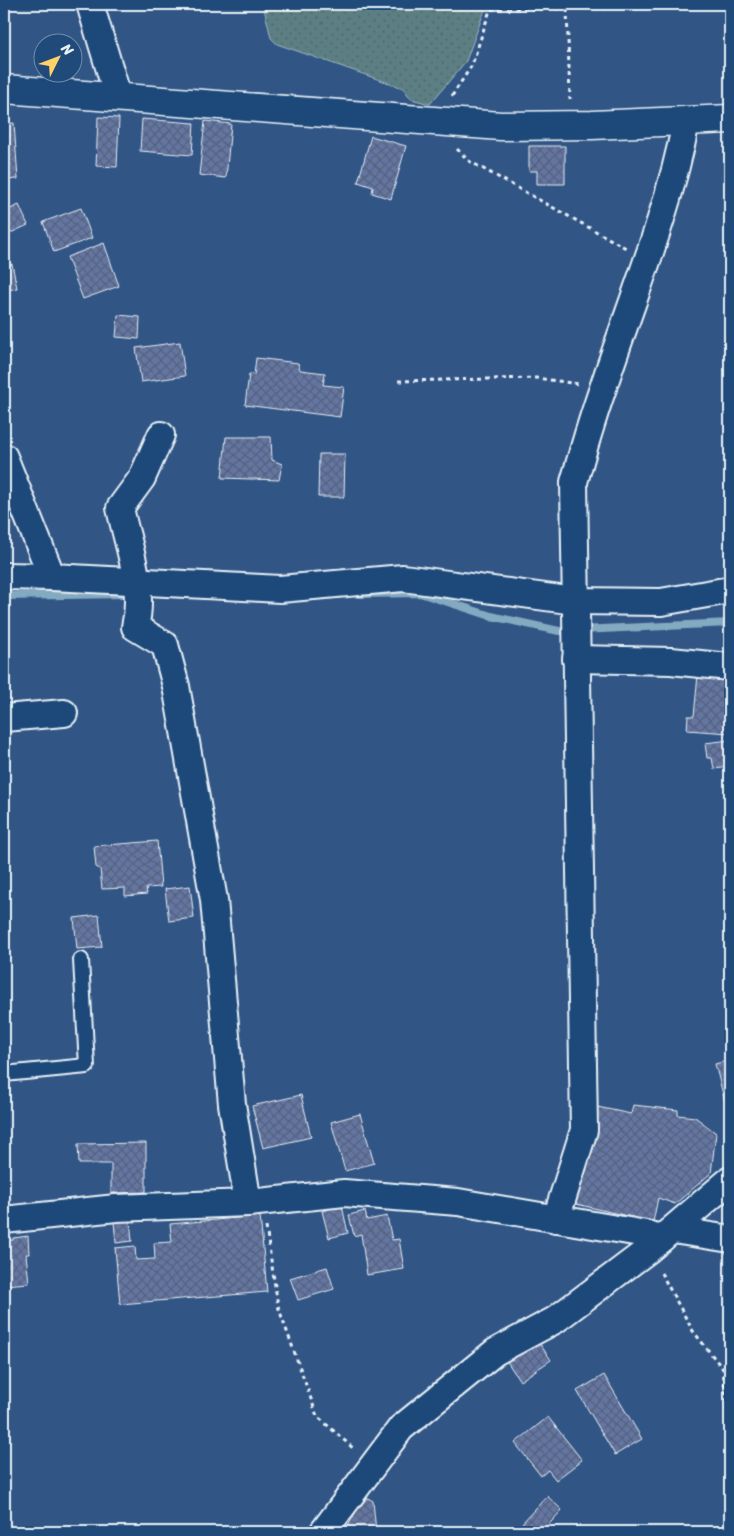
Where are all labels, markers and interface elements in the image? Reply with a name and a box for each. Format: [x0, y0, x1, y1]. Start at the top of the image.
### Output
north arrow [32, 32, 82, 82]
text: N [54, 37, 80, 62]

